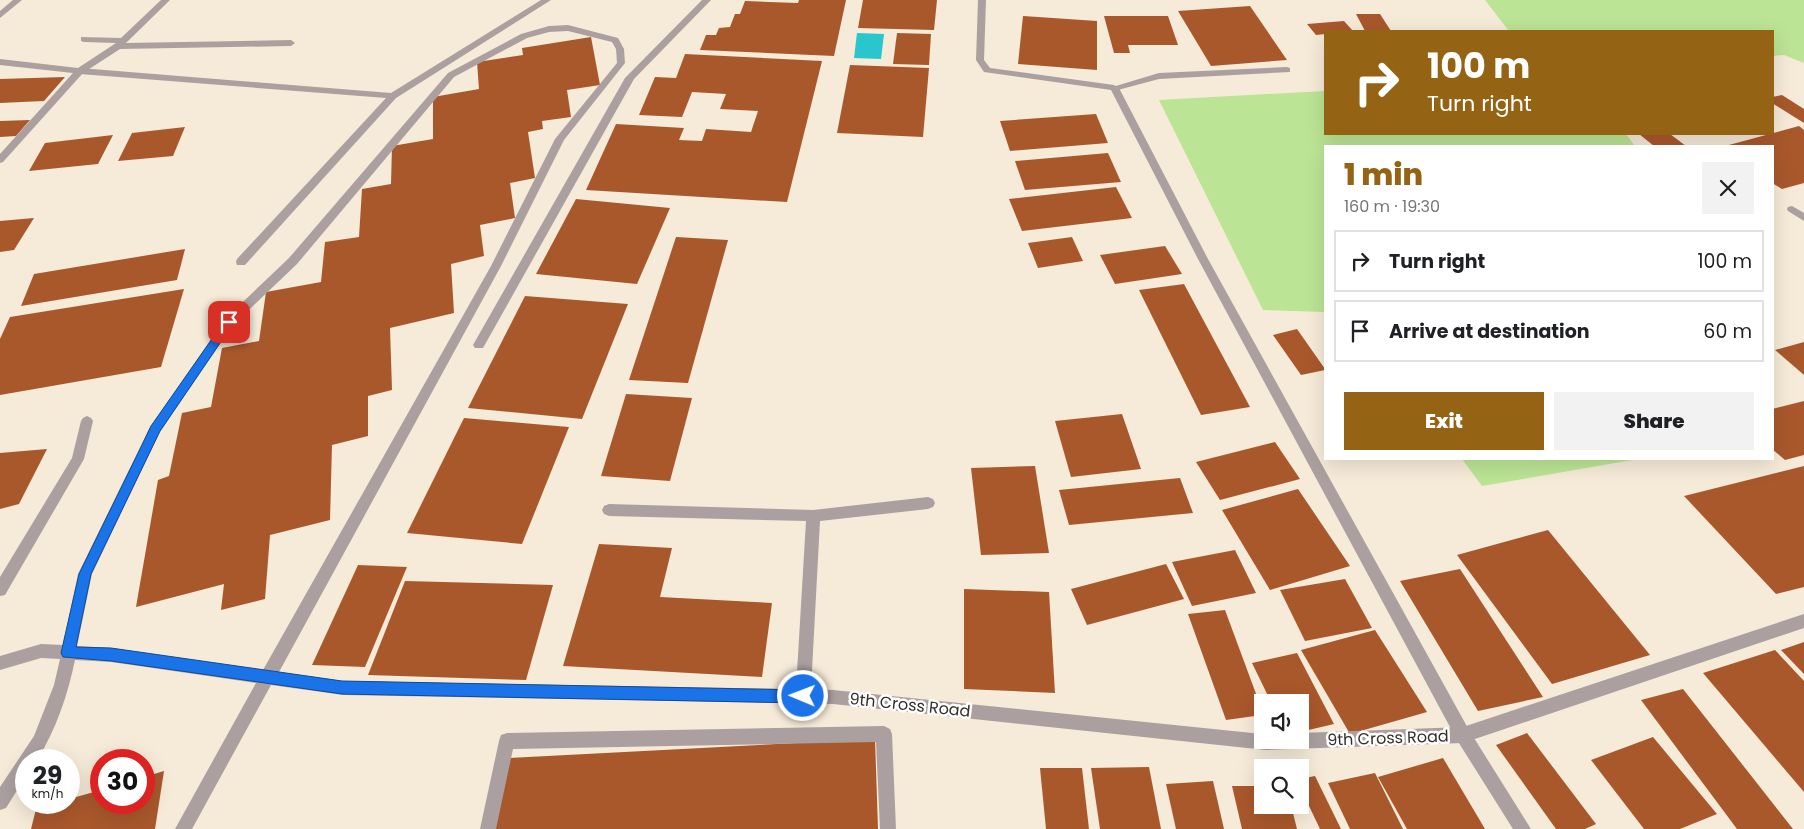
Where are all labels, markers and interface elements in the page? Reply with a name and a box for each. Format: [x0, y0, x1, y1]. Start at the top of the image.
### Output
text: 100 m [1427, 41, 1530, 90]
icon: right [1344, 50, 1409, 115]
text: Turn right [1427, 88, 1532, 119]
text: 1 min [1344, 153, 1423, 196]
button: close [1702, 162, 1754, 214]
text: 160 m · 19:30 [1344, 195, 1440, 218]
icon: right [1346, 247, 1374, 275]
text: Turn right [1389, 248, 1485, 275]
text: 100 m [1697, 248, 1752, 275]
pin [208, 301, 250, 343]
icon: arrive [215, 308, 243, 336]
icon: arrive [1346, 317, 1374, 345]
text: Arrive at destination [1389, 318, 1590, 345]
text: 60 m [1703, 318, 1752, 345]
button: Exit [1344, 392, 1544, 450]
button: Share [1554, 392, 1754, 450]
position arrow [776, 669, 828, 721]
street label: 9th Cross Road [848, 687, 972, 723]
map controls [1254, 694, 1309, 814]
button: sound [1254, 694, 1309, 749]
street label: 9th Cross Road [1327, 724, 1449, 752]
speed limit sign: 30 [90, 749, 155, 814]
text: 29 [33, 758, 62, 793]
button: search [1254, 759, 1309, 814]
text: km/h [32, 785, 63, 802]

